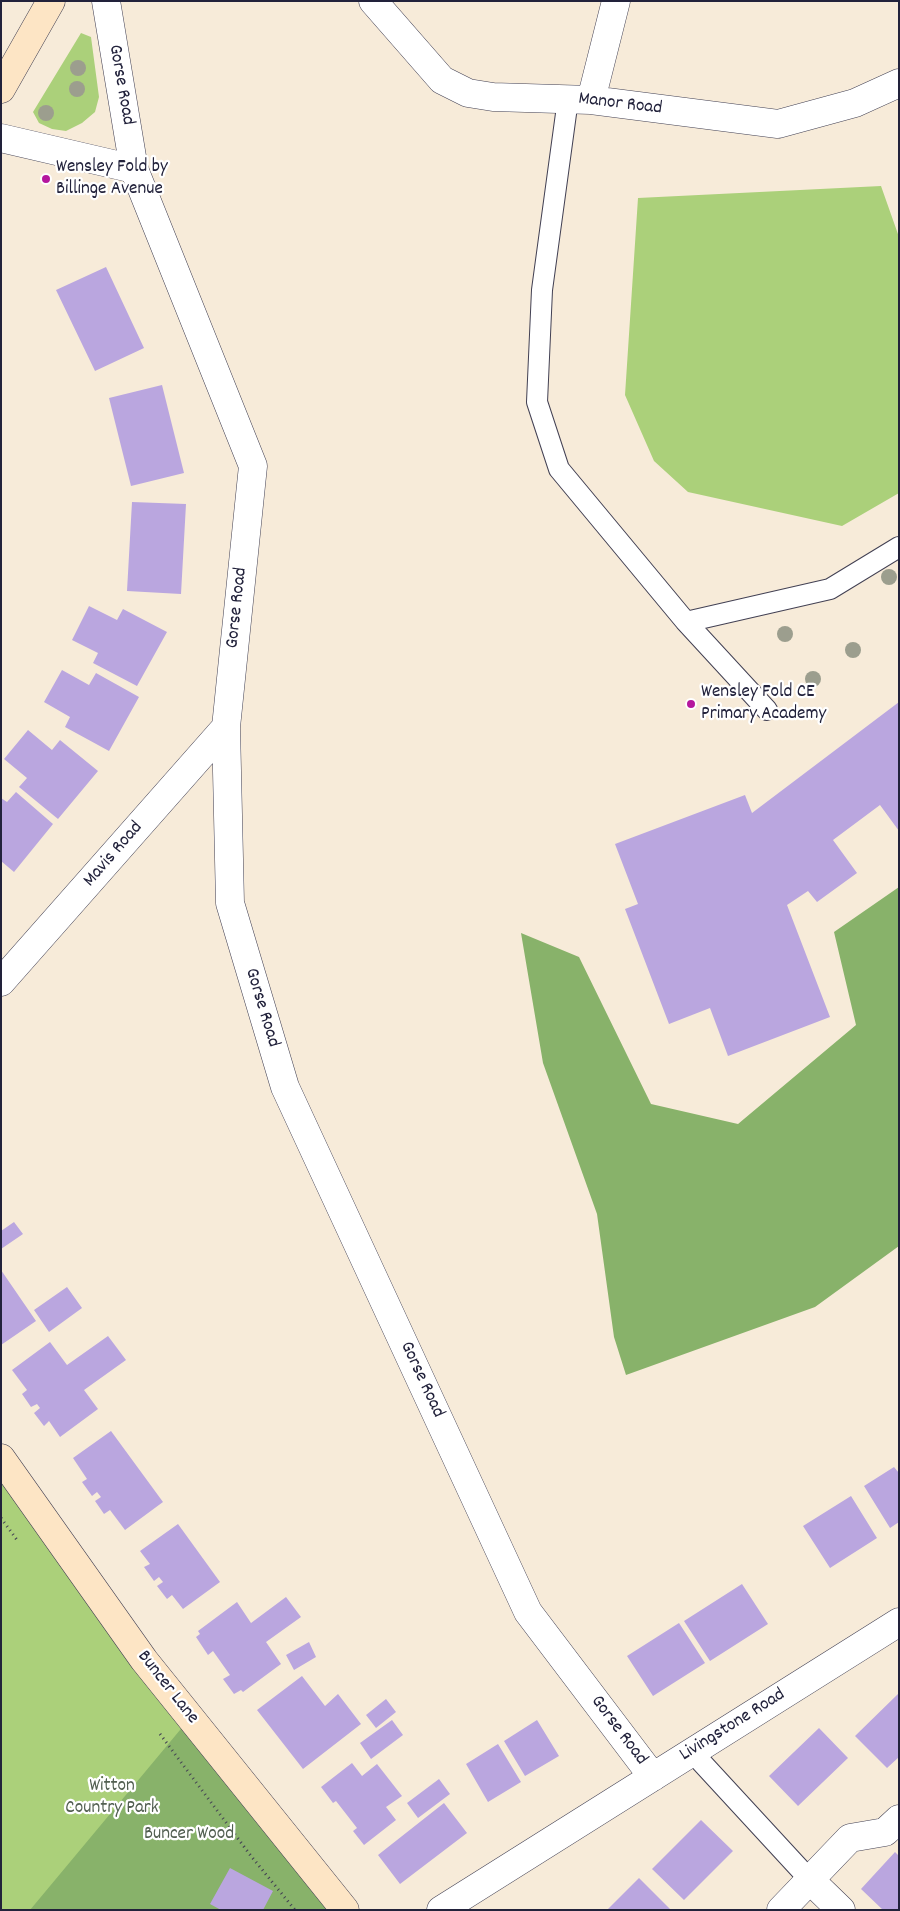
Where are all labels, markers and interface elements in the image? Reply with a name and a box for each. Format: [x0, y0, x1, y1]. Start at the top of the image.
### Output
street label: Gorse Road [102, 43, 138, 127]
street label: Manor Road [577, 89, 663, 121]
place label: Wensley Fold by Billinge Avenue [56, 157, 168, 201]
marker: Wensley Fold by Billinge Avenue [40, 173, 52, 185]
street label: Gorse Road [222, 566, 254, 650]
place label: Wensley Fold CE Primary Academy [701, 682, 826, 726]
marker: Wensley Fold CE Primary Academy [685, 698, 697, 710]
street label: Mavis Road [79, 818, 149, 892]
street label: Gorse Road [238, 966, 284, 1050]
street label: Gorse Road [393, 1338, 449, 1422]
street label: Buncer Lane [131, 1647, 203, 1729]
street label: Livingstone Road [676, 1684, 790, 1768]
street label: Gorse Road [584, 1692, 652, 1770]
park label: Witton Country Park [65, 1776, 159, 1820]
park label: Buncer Wood [144, 1824, 234, 1846]

